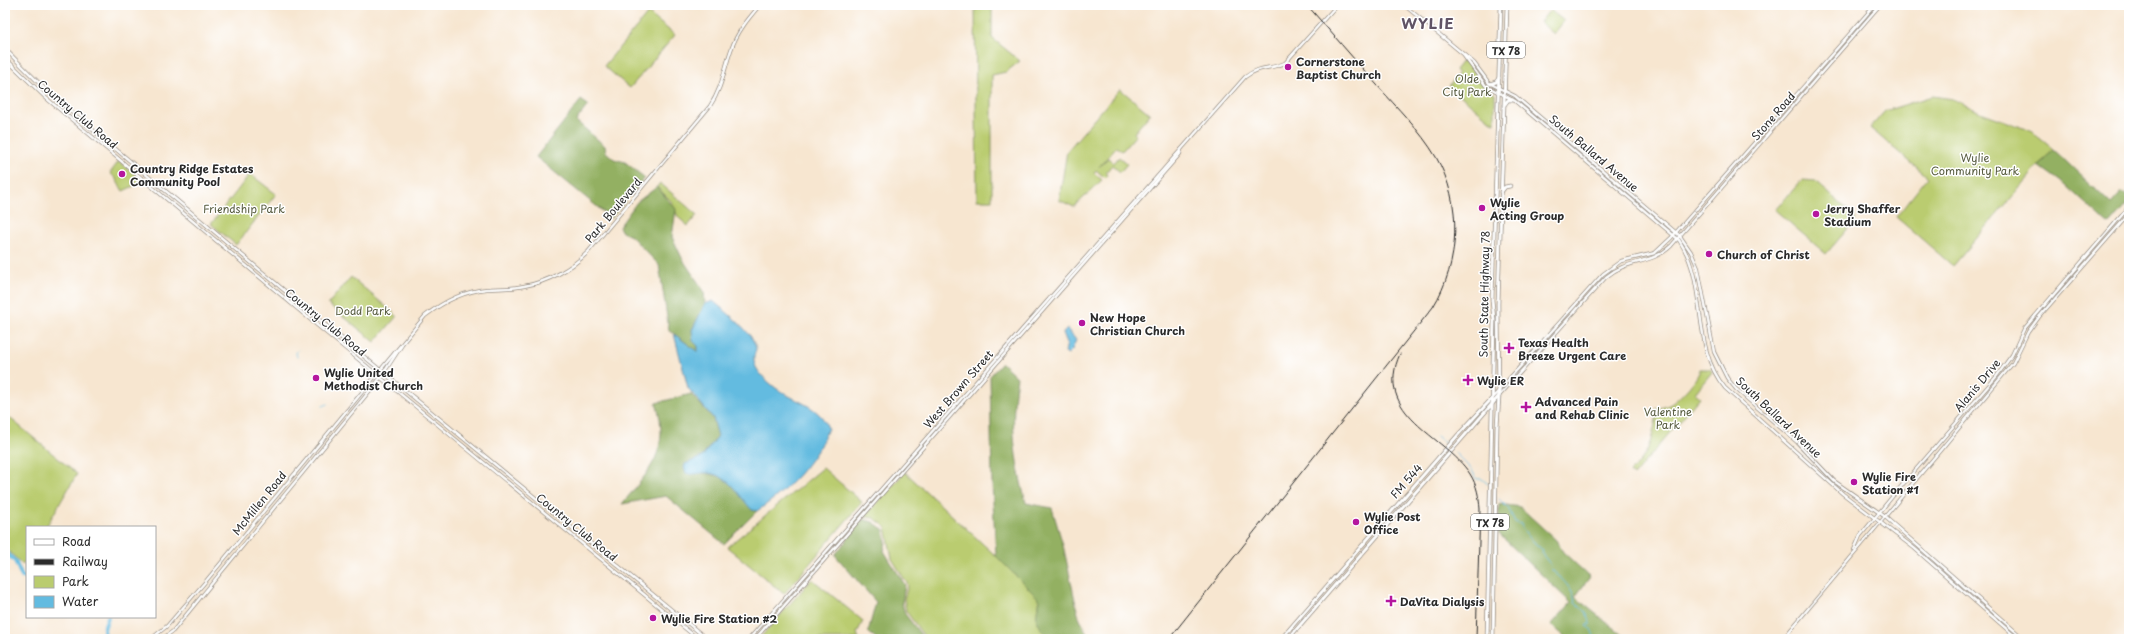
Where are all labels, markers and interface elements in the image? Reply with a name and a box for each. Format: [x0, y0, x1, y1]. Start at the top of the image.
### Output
district label: WYLIE [1401, 11, 1455, 34]
road number: TX 78 [1487, 42, 1525, 58]
place label: Cornerstone Baptist Church [1296, 53, 1381, 83]
marker: Cornerstone Baptist Church [1283, 62, 1293, 72]
park label: Olde City Park [1442, 70, 1492, 100]
street label: Country Club Road [34, 75, 122, 153]
street label: Stone Road [1747, 88, 1799, 144]
street label: South Ballard Avenue [1546, 110, 1642, 196]
park label: Wylie Community Park [1931, 149, 2020, 179]
place label: Country Ridge Estates Community Pool [130, 160, 254, 190]
marker: Country Ridge Estates Community Pool [117, 169, 127, 179]
street label: Park Boulevard [581, 174, 646, 246]
place label: Wylie Acting Group [1489, 194, 1564, 224]
park label: Friendship Park [203, 200, 285, 217]
place label: Jerry Shaffer Stadium [1824, 200, 1901, 230]
marker: Wylie Acting Group [1477, 203, 1487, 213]
marker: Jerry Shaffer Stadium [1811, 209, 1821, 219]
street label: South State Highway 78 [1474, 230, 1494, 358]
place label: Church of Christ [1717, 246, 1810, 263]
marker: Church of Christ [1704, 249, 1714, 259]
street label: Country Club Road [282, 284, 370, 360]
park label: Dodd Park [335, 302, 391, 319]
place label: New Hope Christian Church [1090, 309, 1185, 339]
marker: New Hope Christian Church [1077, 318, 1087, 328]
place label: Texas Health Breeze Urgent Care [1518, 334, 1626, 364]
marker: Texas Health Breeze Urgent Care [1503, 342, 1515, 354]
street label: West Brown Street [919, 346, 997, 432]
street label: Alanis Drive [1950, 355, 2004, 415]
place label: Wylie United Methodist Church [324, 364, 423, 394]
place label: Wylie ER [1477, 372, 1524, 389]
marker: Wylie United Methodist Church [311, 373, 321, 383]
street label: South Ballard Avenue [1732, 373, 1826, 461]
marker: Wylie ER [1462, 374, 1474, 386]
place label: Advanced Pain and Rehab Clinic [1535, 393, 1629, 423]
marker: Advanced Pain and Rehab Clinic [1520, 401, 1532, 413]
park label: Valentine Park [1644, 403, 1692, 433]
street label: FM 544 [1386, 460, 1426, 502]
street label: McMillen Road [228, 467, 290, 539]
place label: Wylie Fire Station #1 [1862, 468, 1919, 498]
marker: Wylie Fire Station #1 [1849, 477, 1859, 487]
street label: Country Club Road [533, 489, 621, 565]
place label: Wylie Post Office [1364, 508, 1420, 538]
road number: TX 78 [1471, 514, 1509, 530]
marker: Wylie Post Office [1351, 517, 1361, 527]
legend [26, 526, 156, 618]
text: Road [62, 532, 91, 550]
text: Railway [62, 552, 108, 570]
text: Park [62, 572, 89, 590]
text: Water [62, 592, 99, 610]
place label: DaVita Dialysis [1400, 593, 1485, 610]
marker: DaVita Dialysis [1385, 595, 1397, 607]
place label: Wylie Fire Station #2 [661, 610, 778, 627]
marker: Wylie Fire Station #2 [648, 613, 658, 623]

